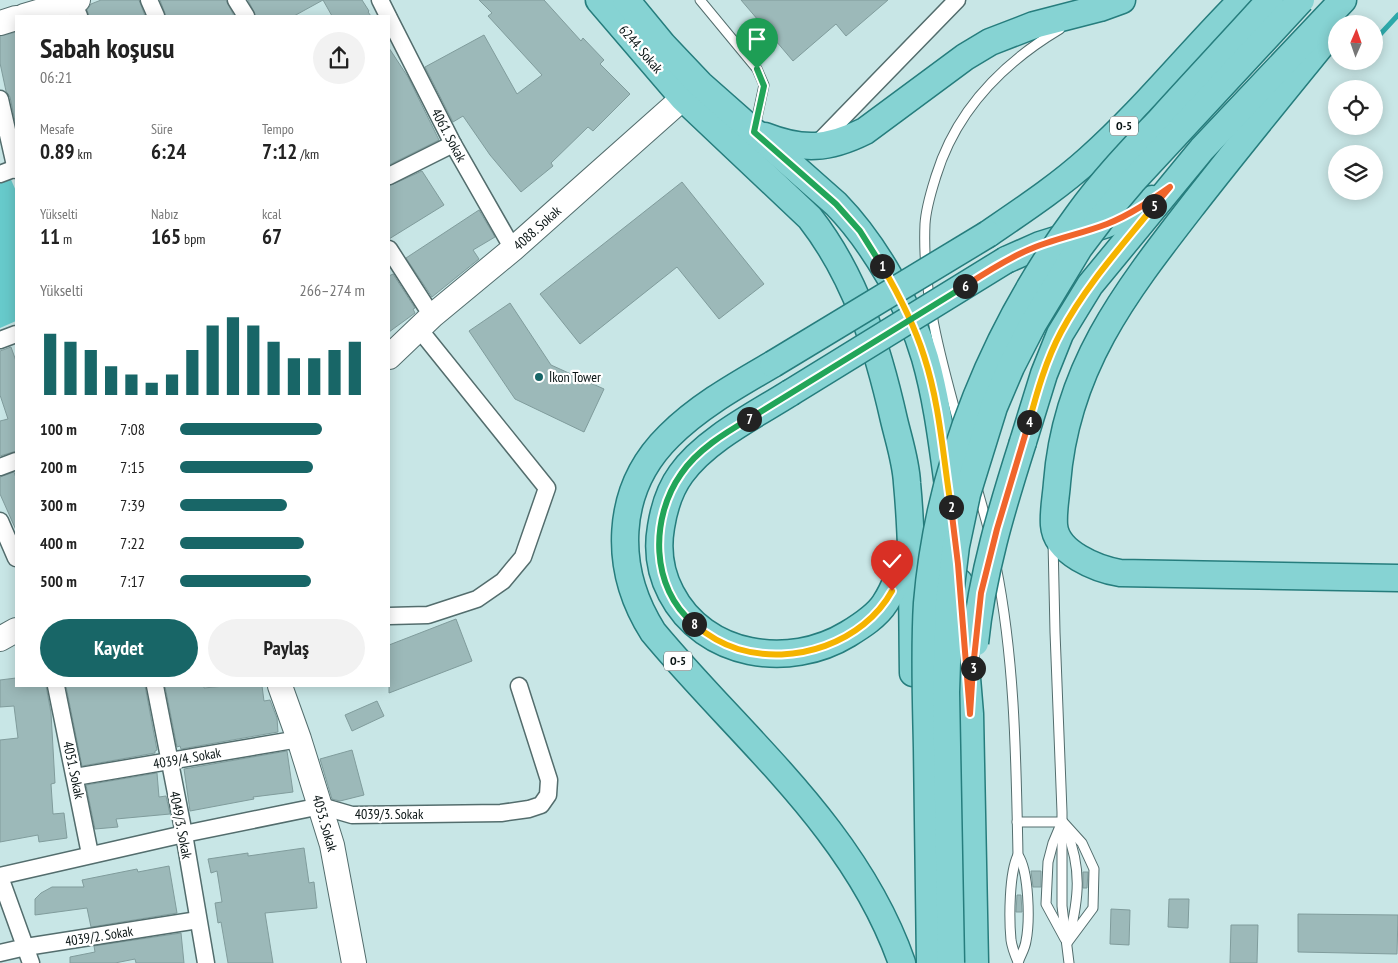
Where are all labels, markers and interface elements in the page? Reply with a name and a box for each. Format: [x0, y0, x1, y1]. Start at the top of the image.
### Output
north arrow [1328, 15, 1382, 70]
map controls [1328, 15, 1383, 200]
pin [736, 18, 778, 69]
street label: 6244. Sokak [615, 21, 667, 77]
icon: arrive [743, 25, 771, 53]
text: Sabah koşusu [40, 29, 174, 66]
button: share [313, 32, 365, 84]
text: 06:21 [40, 67, 72, 87]
button: locate [1328, 80, 1383, 135]
street label: 4061. Sokak [427, 105, 471, 165]
road number: O-5 [1110, 116, 1138, 136]
text: Mesafe [40, 120, 74, 138]
text: Süre [151, 120, 173, 138]
text: Tempo [262, 120, 294, 138]
text: 0.89 [40, 138, 75, 165]
text: 6:24 [151, 138, 186, 165]
text: 7:12 [262, 138, 297, 165]
text: km [75, 145, 92, 163]
text: /km [297, 145, 319, 163]
button: layers [1328, 145, 1383, 200]
pin: 5 [1142, 194, 1166, 218]
text: 5 [1151, 197, 1158, 215]
street label: 4088. Sokak [509, 201, 565, 254]
text: Yükselti [40, 205, 78, 223]
text: Nabız [151, 205, 178, 223]
text: kcal [262, 205, 281, 223]
text: 11 [40, 223, 60, 250]
text: 165 [151, 223, 181, 250]
text: 67 [262, 223, 282, 250]
text: m [60, 230, 72, 248]
text: bpm [181, 230, 205, 248]
pin: 1 [870, 254, 894, 278]
text: 1 [879, 257, 886, 275]
pin: 6 [952, 274, 978, 298]
text: 6 [962, 277, 969, 295]
text: Yükselti [40, 280, 83, 300]
text: 266–274 m [300, 280, 365, 300]
place label: İkon Tower [549, 368, 601, 386]
marker: İkon Tower [533, 371, 545, 383]
pin: 7 [736, 406, 762, 432]
text: 7 [746, 410, 753, 428]
pin: 4 [1016, 410, 1042, 434]
text: 4 [1026, 413, 1033, 431]
text: 100 m [40, 419, 77, 439]
text: 7:08 [120, 419, 145, 439]
text: 200 m [40, 457, 77, 477]
text: 7:15 [120, 457, 145, 477]
pin: 2 [938, 494, 964, 520]
text: 300 m [40, 495, 77, 515]
text: 7:39 [120, 495, 145, 515]
text: 2 [948, 498, 955, 516]
text: 400 m [40, 533, 77, 553]
text: 7:22 [120, 533, 145, 553]
pin [871, 540, 913, 591]
icon: check [878, 547, 906, 575]
text: 500 m [40, 571, 77, 591]
text: 7:17 [120, 571, 145, 591]
pin: 8 [682, 612, 706, 636]
text: 8 [691, 615, 698, 633]
button: Kaydet [40, 619, 198, 677]
button: Paylaş [208, 619, 365, 677]
road number: O-5 [664, 651, 692, 670]
pin: 3 [960, 656, 986, 680]
text: 3 [970, 659, 977, 677]
street label: 4051. Sokak [59, 740, 89, 801]
street label: 4039/4. Sokak [152, 743, 223, 773]
street label: 4049/3. Sokak [166, 790, 196, 861]
street label: 4053. Sokak [308, 793, 342, 854]
street label: 4039/3. Sokak [355, 805, 424, 823]
street label: 4039/2. Sokak [64, 922, 135, 950]

